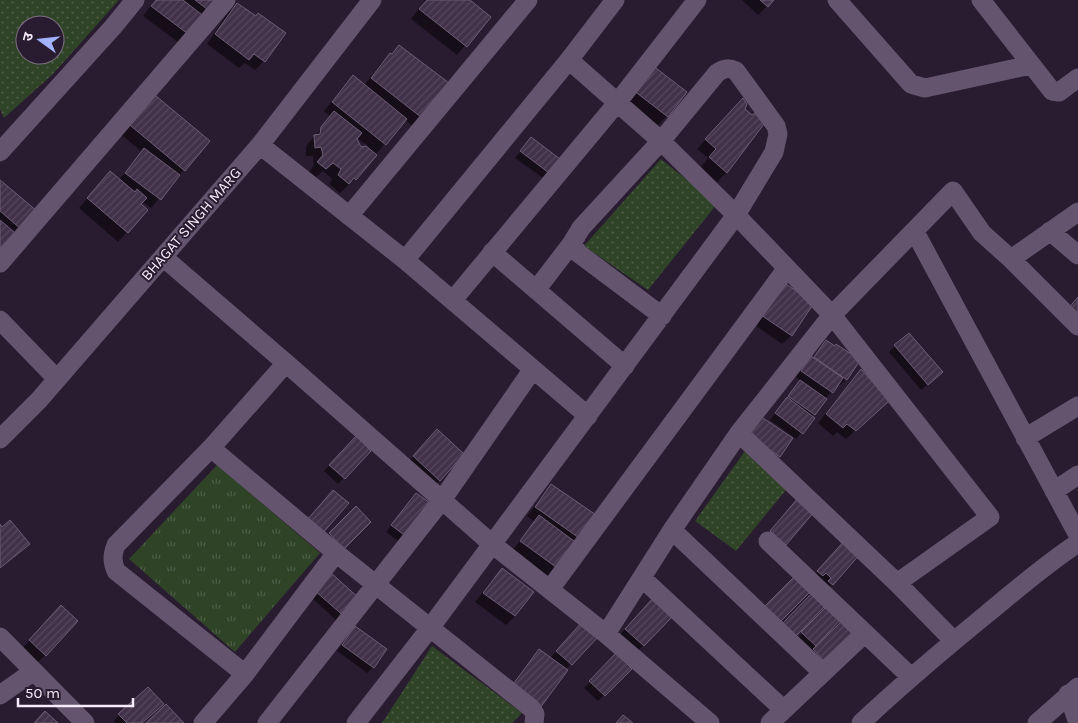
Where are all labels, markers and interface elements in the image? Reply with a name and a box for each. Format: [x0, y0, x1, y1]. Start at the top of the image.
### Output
north arrow [15, 15, 65, 65]
text: उ [19, 30, 37, 43]
street label: BHAGAT SINGH MARG [137, 164, 245, 284]
scale bar [18, 676, 132, 708]
text: 50 m [25, 684, 60, 702]

